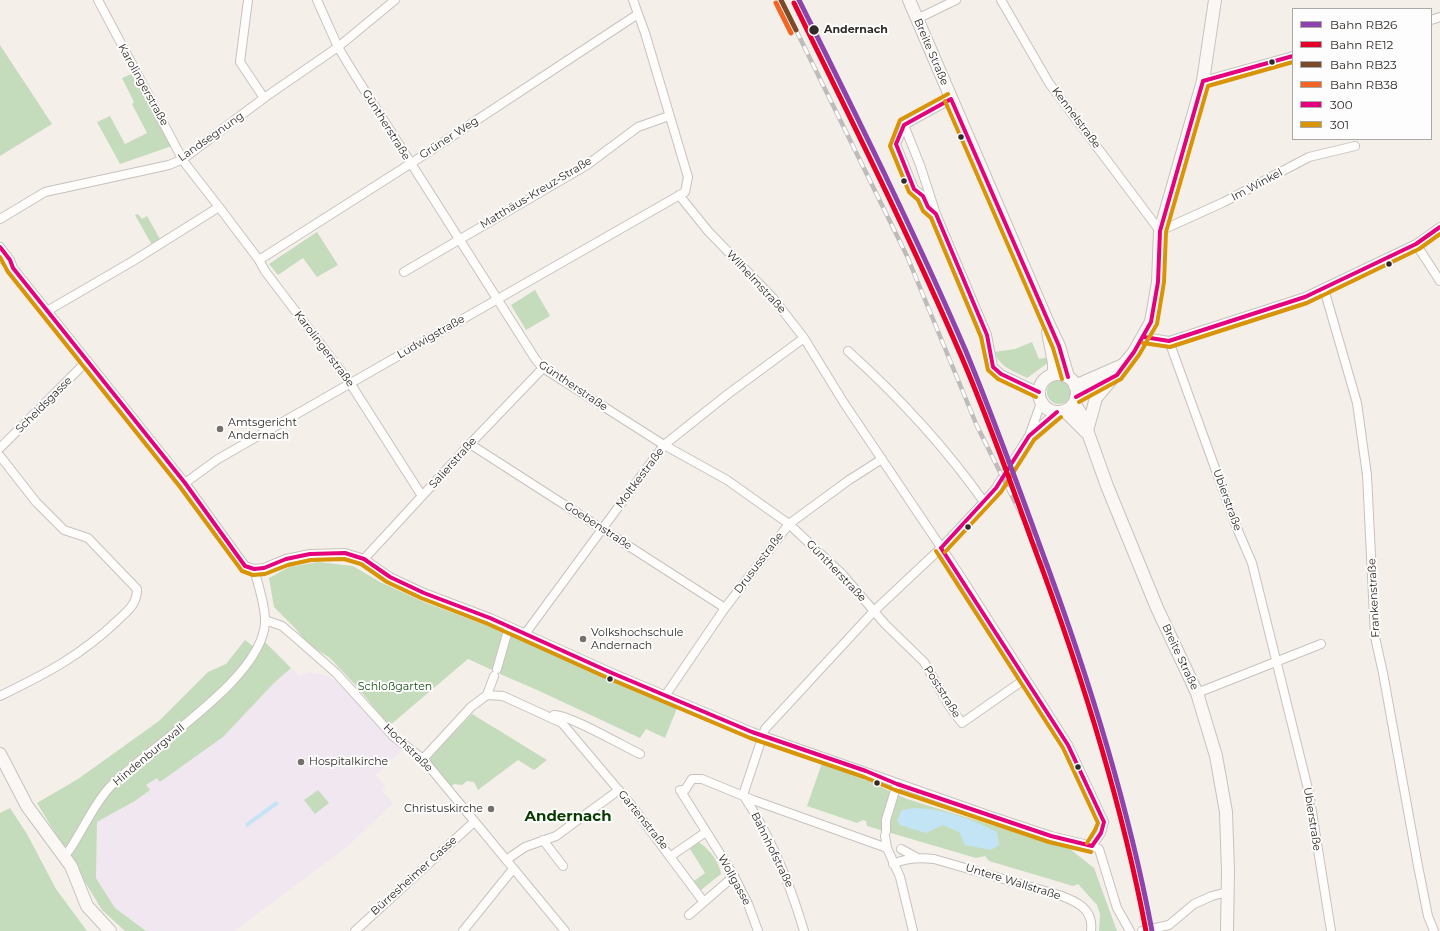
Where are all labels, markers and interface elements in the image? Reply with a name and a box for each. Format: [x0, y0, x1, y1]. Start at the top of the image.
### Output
legend [1292, 8, 1432, 140]
street label: Breite Straße [911, 16, 951, 88]
text: Bahn RB26 [1330, 17, 1397, 32]
marker: Andernach [807, 23, 821, 37]
place label: Andernach [824, 23, 888, 37]
text: Bahn RE12 [1330, 37, 1393, 52]
street label: Karolingerstraße [115, 42, 171, 128]
unlabelled marker [1267, 57, 1277, 67]
text: Bahn RB23 [1330, 57, 1397, 72]
text: Bahn RB38 [1330, 77, 1398, 92]
street label: Kennelstraße [1049, 85, 1103, 151]
street label: Güntherstraße [359, 87, 413, 163]
text: 300 [1330, 97, 1353, 112]
street label: Landsegnung [176, 109, 246, 165]
street label: Grüner Weg [417, 114, 481, 162]
text: 301 [1330, 117, 1349, 132]
unlabelled marker [956, 132, 966, 142]
street label: Matthäus-Kreuz-Straße [478, 154, 594, 232]
street label: Im Winkel [1229, 166, 1285, 204]
unlabelled marker [899, 176, 909, 186]
street label: Wilhelmstraße [724, 248, 788, 316]
unlabelled marker [1384, 259, 1394, 269]
street label: Karolingerstraße [291, 308, 357, 390]
street label: Ludwigstraße [395, 312, 467, 362]
street label: Güntherstraße [536, 358, 610, 414]
street label: Scheidsgasse [13, 374, 75, 436]
place label: Amtsgericht Andernach [228, 416, 297, 442]
marker: Amtsgericht Andernach [215, 424, 225, 434]
street label: Salierstraße [427, 435, 479, 491]
street label: Moltkestraße [613, 445, 667, 511]
street label: Ubierstraße [1210, 467, 1244, 533]
street label: Goebenstraße [562, 499, 634, 553]
unlabelled marker [963, 522, 973, 532]
street label: Drususstraße [732, 530, 786, 596]
street label: Güntherstraße [803, 537, 869, 605]
street label: Frankenstraße [1365, 558, 1383, 638]
street label: Breite Straße [1159, 622, 1201, 692]
place label: Volkshochschule Andernach [591, 626, 683, 652]
marker: Volkshochschule Andernach [578, 634, 588, 644]
street label: Poststraße [921, 664, 963, 720]
unlabelled marker [605, 674, 615, 684]
park label: Schloßgarten [358, 680, 432, 694]
street label: Hindenburgwall [111, 721, 187, 789]
street label: Hochstraße [381, 721, 435, 775]
place label: Hospitalkirche [309, 755, 388, 769]
marker: Hospitalkirche [296, 757, 306, 767]
unlabelled marker [1073, 762, 1083, 772]
unlabelled marker [872, 778, 882, 788]
street label: Ubierstraße [1300, 786, 1324, 852]
street label: Gartenstraße [615, 788, 671, 852]
place label: Christuskirche [404, 802, 483, 816]
marker: Christuskirche [486, 804, 496, 814]
district label: Andernach [524, 808, 612, 826]
street label: Bahnhofstraße [748, 810, 796, 890]
street label: Bürresheimer Gasse [368, 834, 460, 918]
street label: Wollgasse [715, 852, 753, 908]
street label: Untere Wallstraße [964, 861, 1062, 903]

